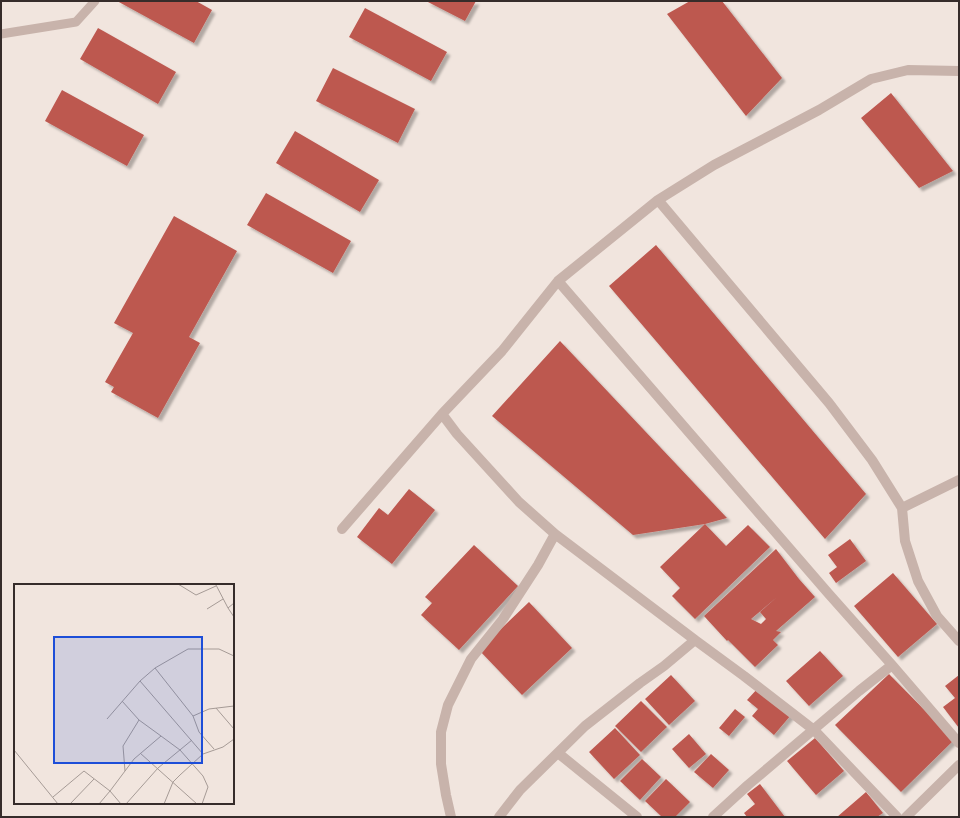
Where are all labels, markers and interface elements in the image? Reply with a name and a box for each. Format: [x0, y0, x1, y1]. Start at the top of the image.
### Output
inset map [14, 584, 234, 804]

